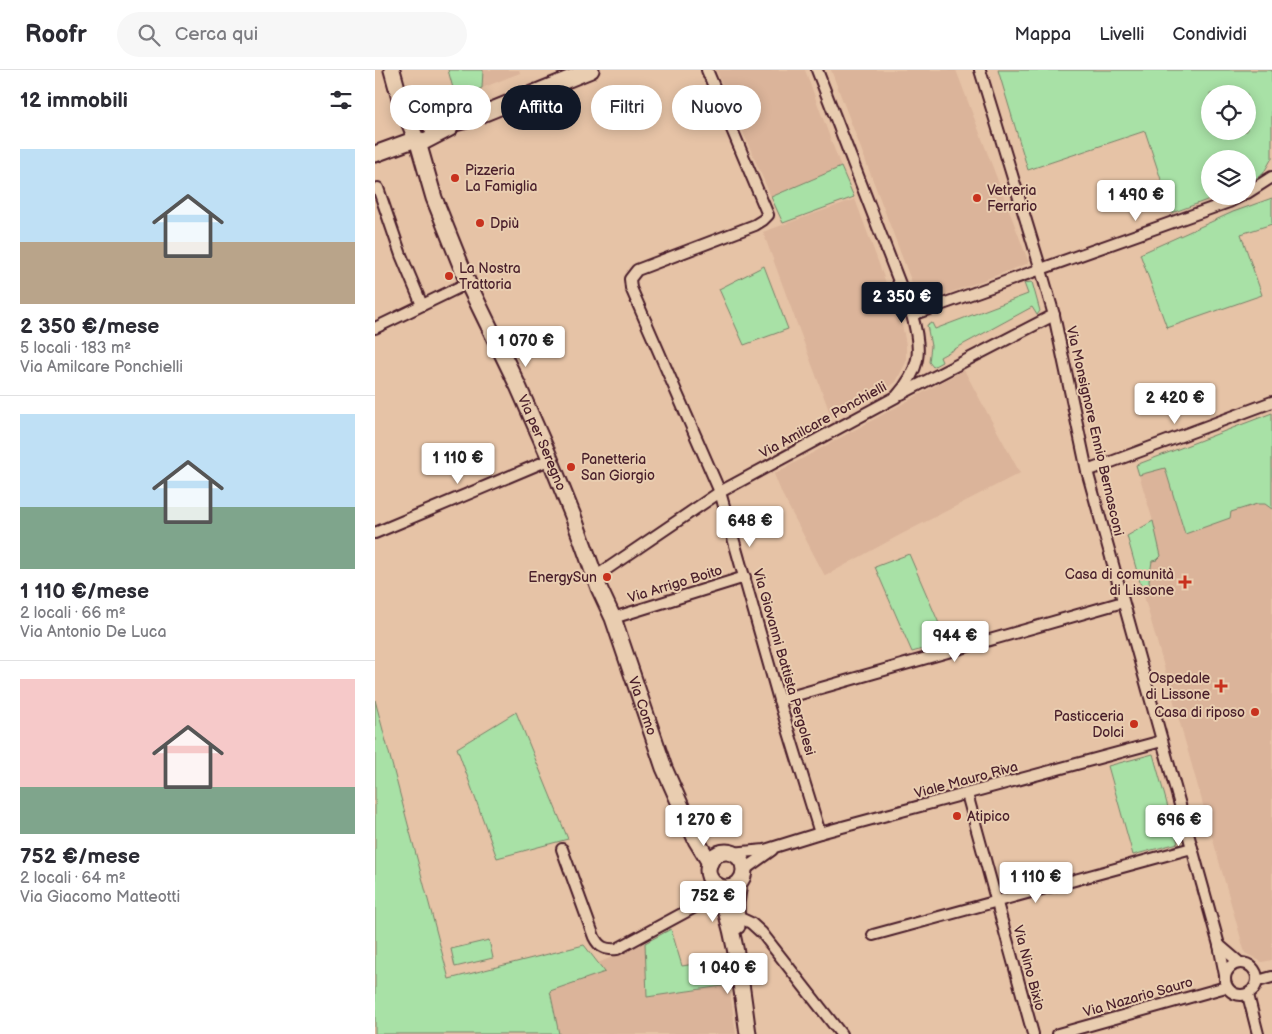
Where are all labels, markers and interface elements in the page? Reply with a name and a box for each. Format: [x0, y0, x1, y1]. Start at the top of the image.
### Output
search box [117, 12, 467, 57]
text: Roofr [25, 20, 87, 49]
icon: search [135, 21, 163, 49]
text: Cerca qui [175, 23, 258, 46]
text: Mappa [1014, 24, 1071, 45]
text: Livelli [1099, 24, 1145, 45]
text: Condividi [1173, 24, 1247, 45]
chip: Compra [390, 85, 491, 130]
chip: Affitta [501, 85, 581, 130]
chip: Filtri [591, 85, 662, 130]
chip: Nuovo [672, 85, 761, 130]
map controls [1201, 85, 1256, 205]
button: locate [1201, 85, 1256, 140]
icon: filters [327, 86, 355, 114]
text: 12 immobili [20, 88, 128, 113]
button: layers [1201, 150, 1256, 205]
place label: Pizzeria La Famiglia [465, 162, 538, 195]
marker: Pizzeria La Famiglia [449, 172, 461, 184]
pin: 1 490 € [1090, 180, 1182, 222]
icon: home [143, 181, 233, 271]
place label: Vetreria Ferrario [987, 182, 1037, 215]
text: 1 490 € [1108, 186, 1164, 205]
marker: Vetreria Ferrario [971, 192, 983, 204]
place label: Dpiù [490, 215, 519, 232]
marker: Dpiù [474, 217, 486, 229]
place label: La Nostra Trattoria [459, 260, 521, 293]
marker: La Nostra Trattoria [443, 270, 455, 282]
pin: 2 350 € [856, 282, 948, 324]
text: 2 350 € [873, 288, 931, 307]
text: 2 350 €/mese [20, 314, 159, 339]
street label: Via Monsignore Ennio Bernasconi [1063, 324, 1127, 538]
pin: 1 070 € [480, 326, 572, 368]
text: 1 070 € [498, 332, 554, 351]
text: 5 locali · 183 m² [20, 339, 131, 358]
text: Via Amilcare Ponchielli [20, 358, 183, 377]
street label: Via Amilcare Ponchielli [756, 378, 890, 462]
pin: 2 420 € [1129, 382, 1221, 425]
text: 2 420 € [1146, 389, 1204, 408]
street label: Via per Seregno [514, 392, 570, 493]
pin: 1 110 € [412, 442, 504, 485]
icon: home [143, 447, 233, 537]
text: 1 110 € [433, 449, 483, 468]
place label: Panetteria San Giorgio [581, 451, 655, 484]
marker: Panetteria San Giorgio [565, 461, 577, 473]
pin: 648 € [715, 506, 785, 548]
text: 648 € [727, 512, 773, 531]
street label: Via Arrigo Boito [626, 562, 724, 606]
place label: Casa di comunità di Lissone [1065, 566, 1174, 599]
street label: Via Giovanni Battista Pergolesi [749, 567, 819, 757]
place label: EnergySun [528, 569, 597, 586]
marker: EnergySun [601, 571, 613, 583]
marker: Casa di comunità di Lissone [1178, 575, 1192, 589]
text: 1 110 €/mese [20, 579, 149, 604]
text: 2 locali · 66 m² [20, 604, 126, 623]
pin: 944 € [920, 620, 990, 663]
text: Via Antonio De Luca [20, 623, 166, 642]
text: 944 € [933, 627, 977, 646]
place label: Ospedale di Lissone [1146, 670, 1210, 703]
street label: Via Como [625, 674, 661, 737]
marker: Ospedale di Lissone [1214, 679, 1228, 693]
place label: Casa di riposo [1154, 704, 1245, 721]
marker: Casa di riposo [1249, 706, 1261, 718]
place label: Pasticceria Dolci [1054, 708, 1124, 741]
icon: home [143, 712, 233, 802]
marker: Pasticceria Dolci [1128, 718, 1140, 730]
street label: Viale Mauro Riva [912, 758, 1020, 802]
pin: 1 270 € [658, 804, 750, 847]
pin: 696 € [1144, 804, 1214, 847]
place label: Atipico [967, 808, 1010, 825]
marker: Atipico [951, 810, 963, 822]
text: 1 270 € [676, 811, 732, 830]
text: 696 € [1156, 811, 1202, 830]
text: 752 €/mese [20, 844, 140, 869]
pin: 1 110 € [990, 862, 1082, 904]
text: 1 110 € [1011, 868, 1061, 887]
text: 2 locali · 64 m² [20, 869, 126, 888]
pin: 752 € [678, 880, 748, 923]
text: 752 € [691, 887, 735, 906]
text: Via Giacomo Matteotti [20, 888, 180, 907]
street label: Via Nino Bixio [1009, 923, 1049, 1013]
pin: 1 040 € [682, 952, 774, 995]
text: 1 040 € [700, 959, 756, 978]
street label: Via Nazario Sauro [1081, 973, 1195, 1021]

